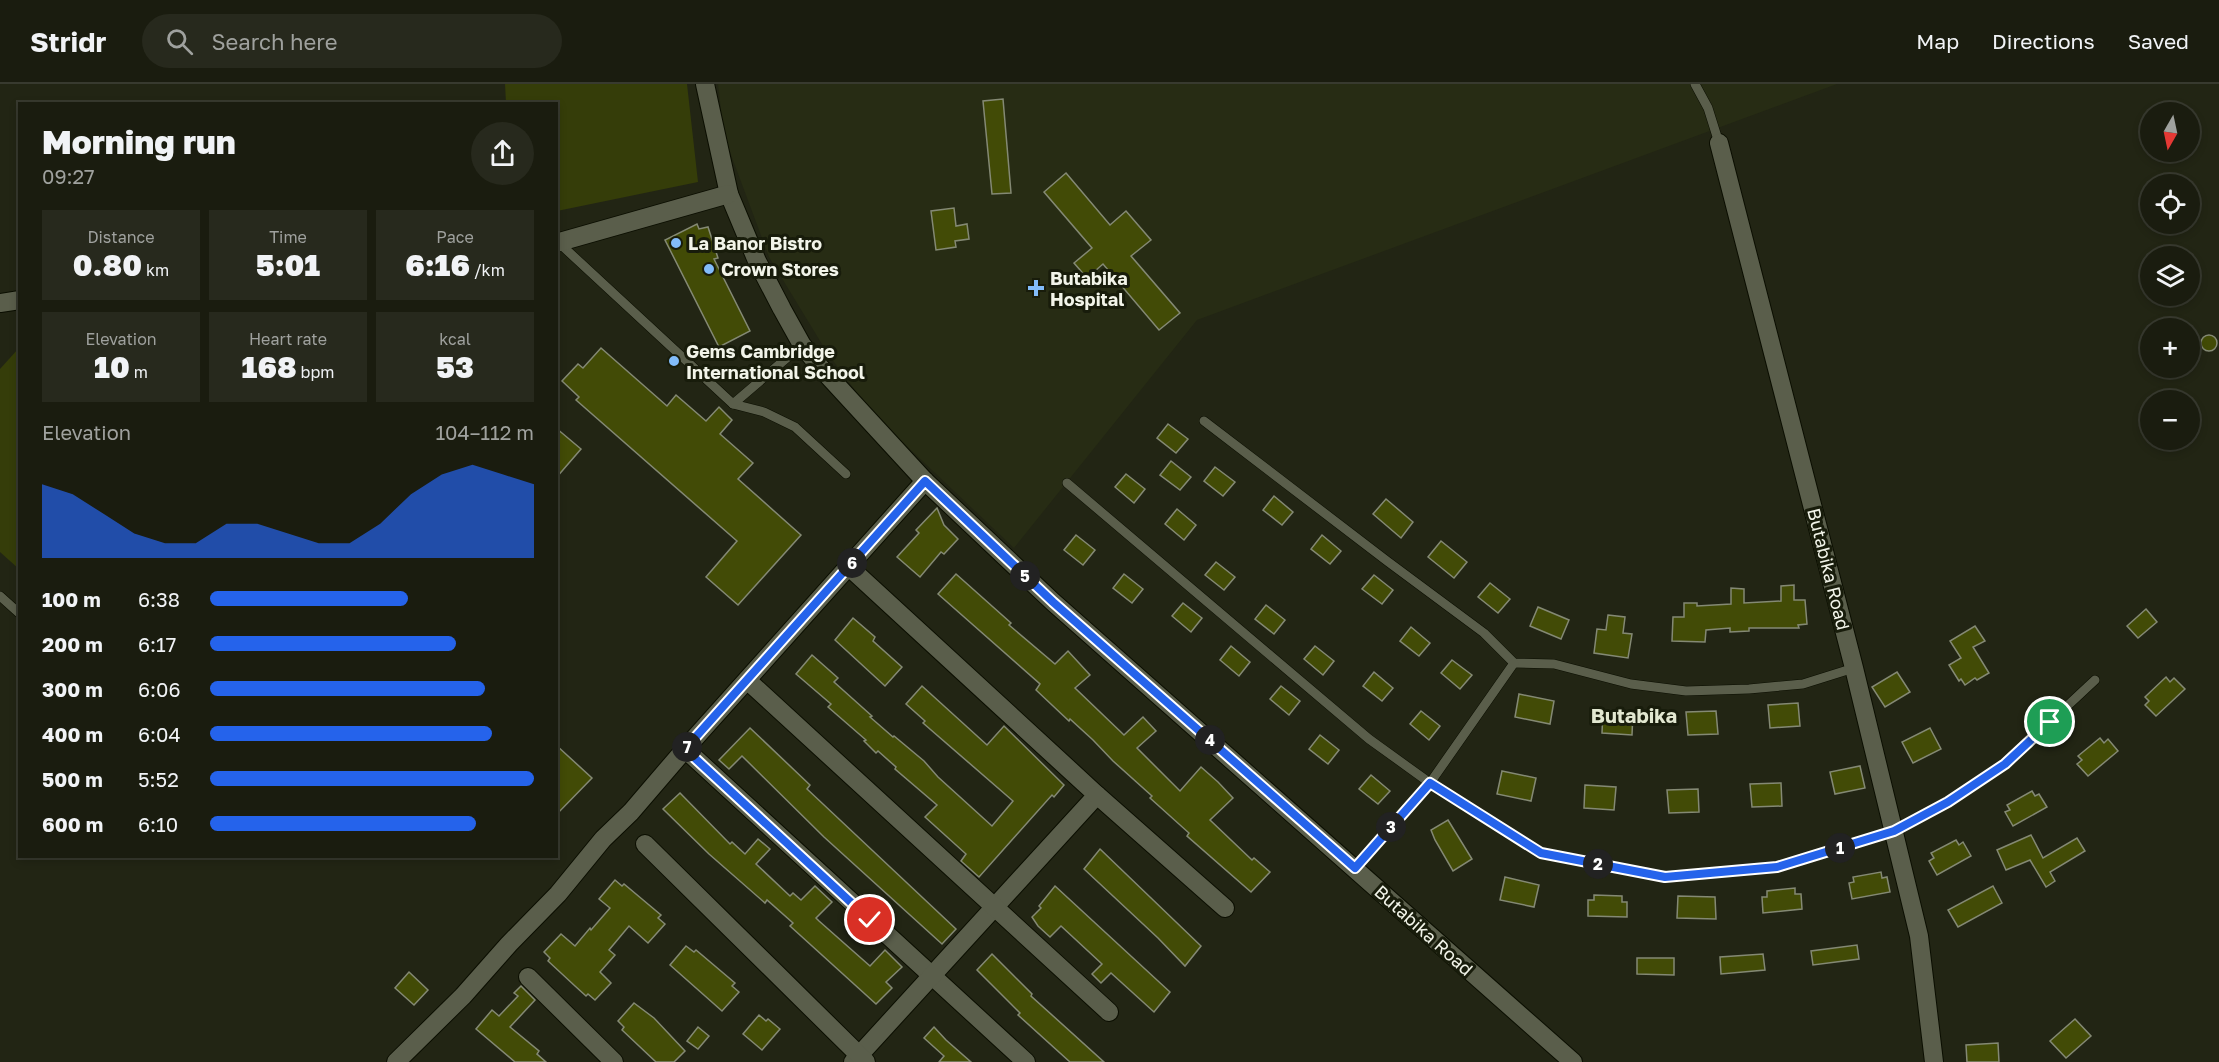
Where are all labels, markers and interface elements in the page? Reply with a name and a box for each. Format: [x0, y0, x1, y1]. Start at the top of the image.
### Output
search box [142, 14, 562, 68]
text: Stridr [30, 25, 106, 58]
icon: search [163, 25, 196, 58]
text: Search here [211, 28, 337, 55]
text: Map [1916, 28, 1959, 54]
text: Directions [1992, 28, 2095, 54]
text: Saved [2128, 28, 2189, 54]
north arrow [2140, 102, 2200, 162]
map controls [2140, 102, 2200, 450]
text: Morning run [42, 122, 236, 161]
button: share [471, 122, 534, 185]
text: 09:27 [42, 164, 95, 188]
button: locate [2140, 174, 2200, 234]
text: Distance [87, 227, 155, 247]
text: Time [269, 227, 307, 247]
text: Pace [436, 227, 474, 247]
place label: La Banor Bistro [688, 232, 822, 254]
marker: La Banor Bistro [669, 236, 683, 250]
button: layers [2140, 246, 2200, 306]
text: 0.80 [73, 247, 142, 283]
text: 5:01 [256, 247, 320, 283]
text: 6:16 [405, 247, 470, 283]
place label: Crown Stores [721, 258, 839, 280]
text: km [142, 260, 169, 280]
text: /km [470, 260, 505, 280]
marker: Crown Stores [702, 262, 716, 276]
place label: Butabika Hospital [1050, 267, 1128, 310]
marker: Butabika Hospital [1027, 279, 1045, 297]
button: + [2140, 318, 2200, 378]
text: Elevation [85, 329, 157, 349]
text: Heart rate [249, 329, 327, 349]
text: kcal [439, 329, 471, 349]
place label: Gems Cambridge International School [686, 340, 865, 383]
text: 10 [94, 349, 130, 385]
text: 168 [242, 349, 297, 385]
text: 53 [436, 349, 474, 385]
marker: Gems Cambridge International School [667, 354, 681, 368]
text: m [130, 362, 148, 382]
text: bpm [297, 362, 334, 382]
button: − [2140, 390, 2200, 450]
text: Elevation [42, 420, 131, 444]
text: 104–112 m [435, 420, 534, 444]
street label: Butabika Road [1803, 506, 1855, 632]
pin: 6 [837, 548, 867, 578]
text: 6 [847, 553, 857, 573]
pin: 5 [1010, 561, 1040, 591]
text: 5 [1020, 566, 1030, 586]
text: 100 m [42, 587, 101, 611]
text: 6:38 [138, 587, 180, 611]
text: 200 m [42, 632, 103, 656]
text: 6:17 [138, 632, 176, 656]
text: 300 m [42, 677, 103, 701]
text: 6:06 [138, 677, 181, 701]
pin [2024, 696, 2075, 747]
district label: Butabika [1591, 703, 1677, 727]
icon: arrive [2033, 705, 2066, 738]
text: 400 m [42, 722, 103, 746]
text: 6:04 [138, 722, 181, 746]
pin: 4 [1195, 725, 1225, 755]
text: 4 [1205, 730, 1215, 750]
pin: 7 [672, 732, 702, 762]
text: 7 [683, 737, 691, 757]
text: 500 m [42, 767, 103, 791]
text: 5:52 [138, 767, 179, 791]
text: 600 m [42, 812, 103, 836]
text: 6:10 [138, 812, 178, 836]
pin: 3 [1376, 812, 1406, 842]
text: 3 [1386, 817, 1396, 837]
pin: 1 [1825, 833, 1855, 863]
text: 1 [1836, 838, 1844, 858]
pin: 2 [1583, 849, 1613, 879]
text: 2 [1593, 854, 1603, 874]
street label: Butabika Road [1370, 880, 1478, 980]
pin [844, 894, 895, 945]
icon: check [853, 903, 886, 936]

